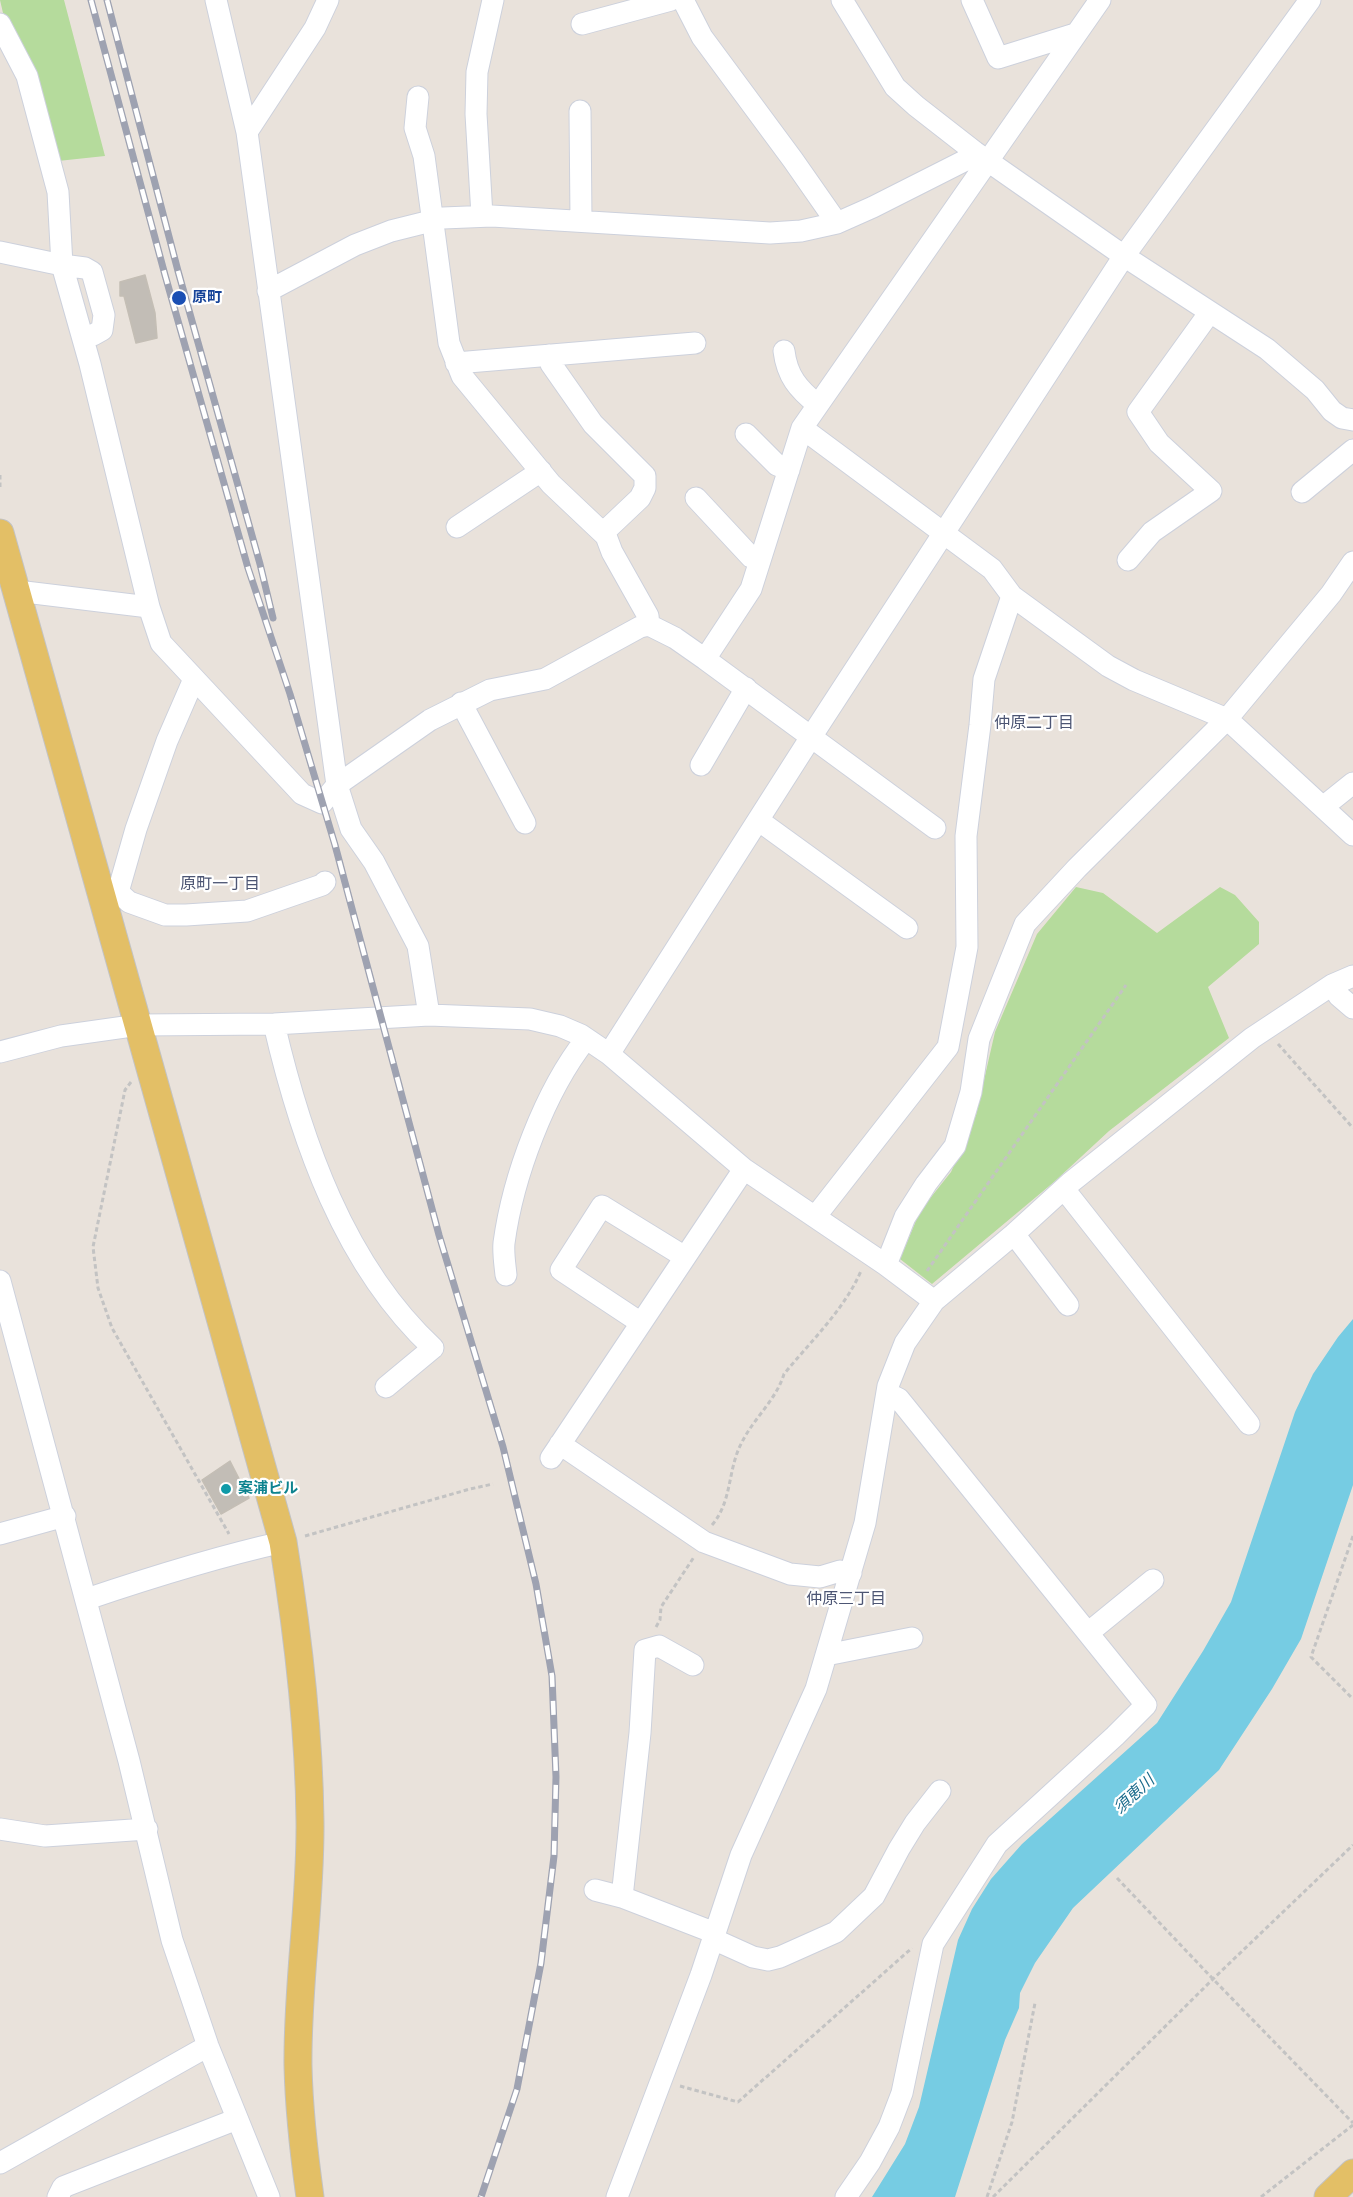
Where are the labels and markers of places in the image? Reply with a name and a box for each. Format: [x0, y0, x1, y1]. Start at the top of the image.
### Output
marker: 原町 [170, 289, 188, 307]
place label: 原町 [192, 289, 222, 307]
place label: 案浦ビル [238, 1480, 298, 1498]
marker: 案浦ビル [219, 1482, 233, 1496]

